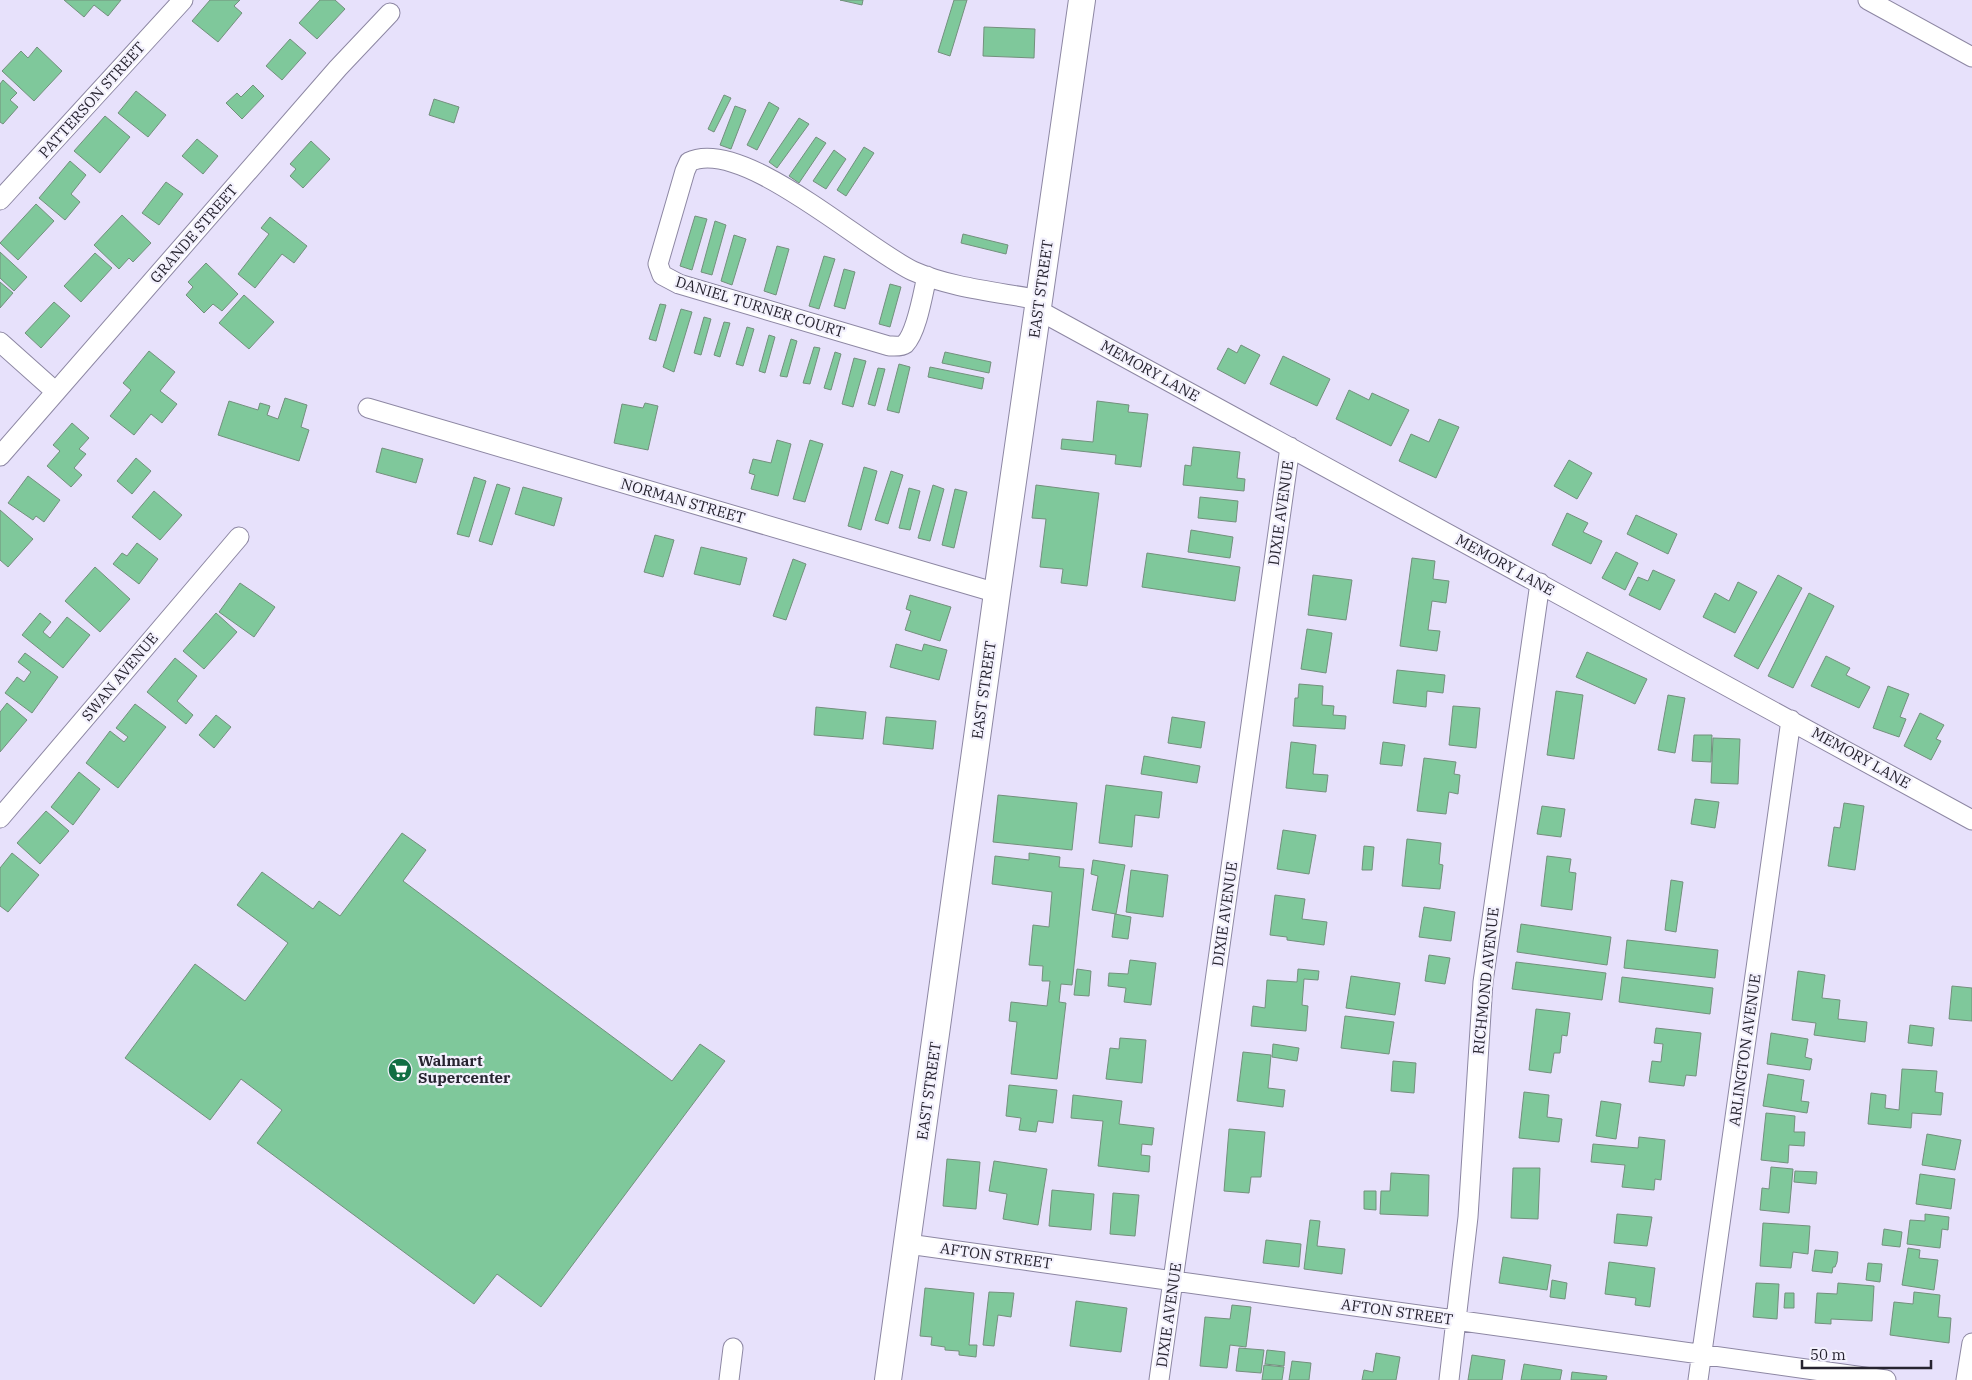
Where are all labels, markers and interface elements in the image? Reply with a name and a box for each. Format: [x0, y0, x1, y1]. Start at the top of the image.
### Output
street label: PATTERSON STREET [34, 37, 149, 162]
street label: GRANDE STREET [146, 180, 242, 287]
street label: EAST STREET [1024, 238, 1057, 339]
street label: DANIEL TURNER COURT [673, 272, 847, 341]
street label: MEMORY LANE [1098, 336, 1203, 405]
street label: DIXIE AVENUE [1264, 459, 1297, 567]
street label: NORMAN STREET [619, 474, 748, 527]
street label: MEMORY LANE [1453, 530, 1558, 599]
street label: SWAN AVENUE [77, 629, 162, 725]
street label: EAST STREET [967, 639, 1000, 740]
street label: MEMORY LANE [1809, 723, 1914, 792]
street label: DIXIE AVENUE [1208, 860, 1241, 968]
street label: RICHMOND AVENUE [1468, 906, 1503, 1055]
street label: ARLINGTON AVENUE [1724, 973, 1765, 1127]
street label: EAST STREET [912, 1040, 945, 1141]
place label: Walmart Supercenter [418, 1051, 511, 1087]
supermarket icon: Walmart Supercenter [387, 1057, 413, 1083]
street label: AFTON STREET [939, 1238, 1053, 1273]
street label: DIXIE AVENUE [1152, 1261, 1185, 1369]
street label: AFTON STREET [1340, 1294, 1454, 1329]
scale bar [1802, 1338, 1931, 1370]
text: 50 m [1810, 1345, 1846, 1364]

